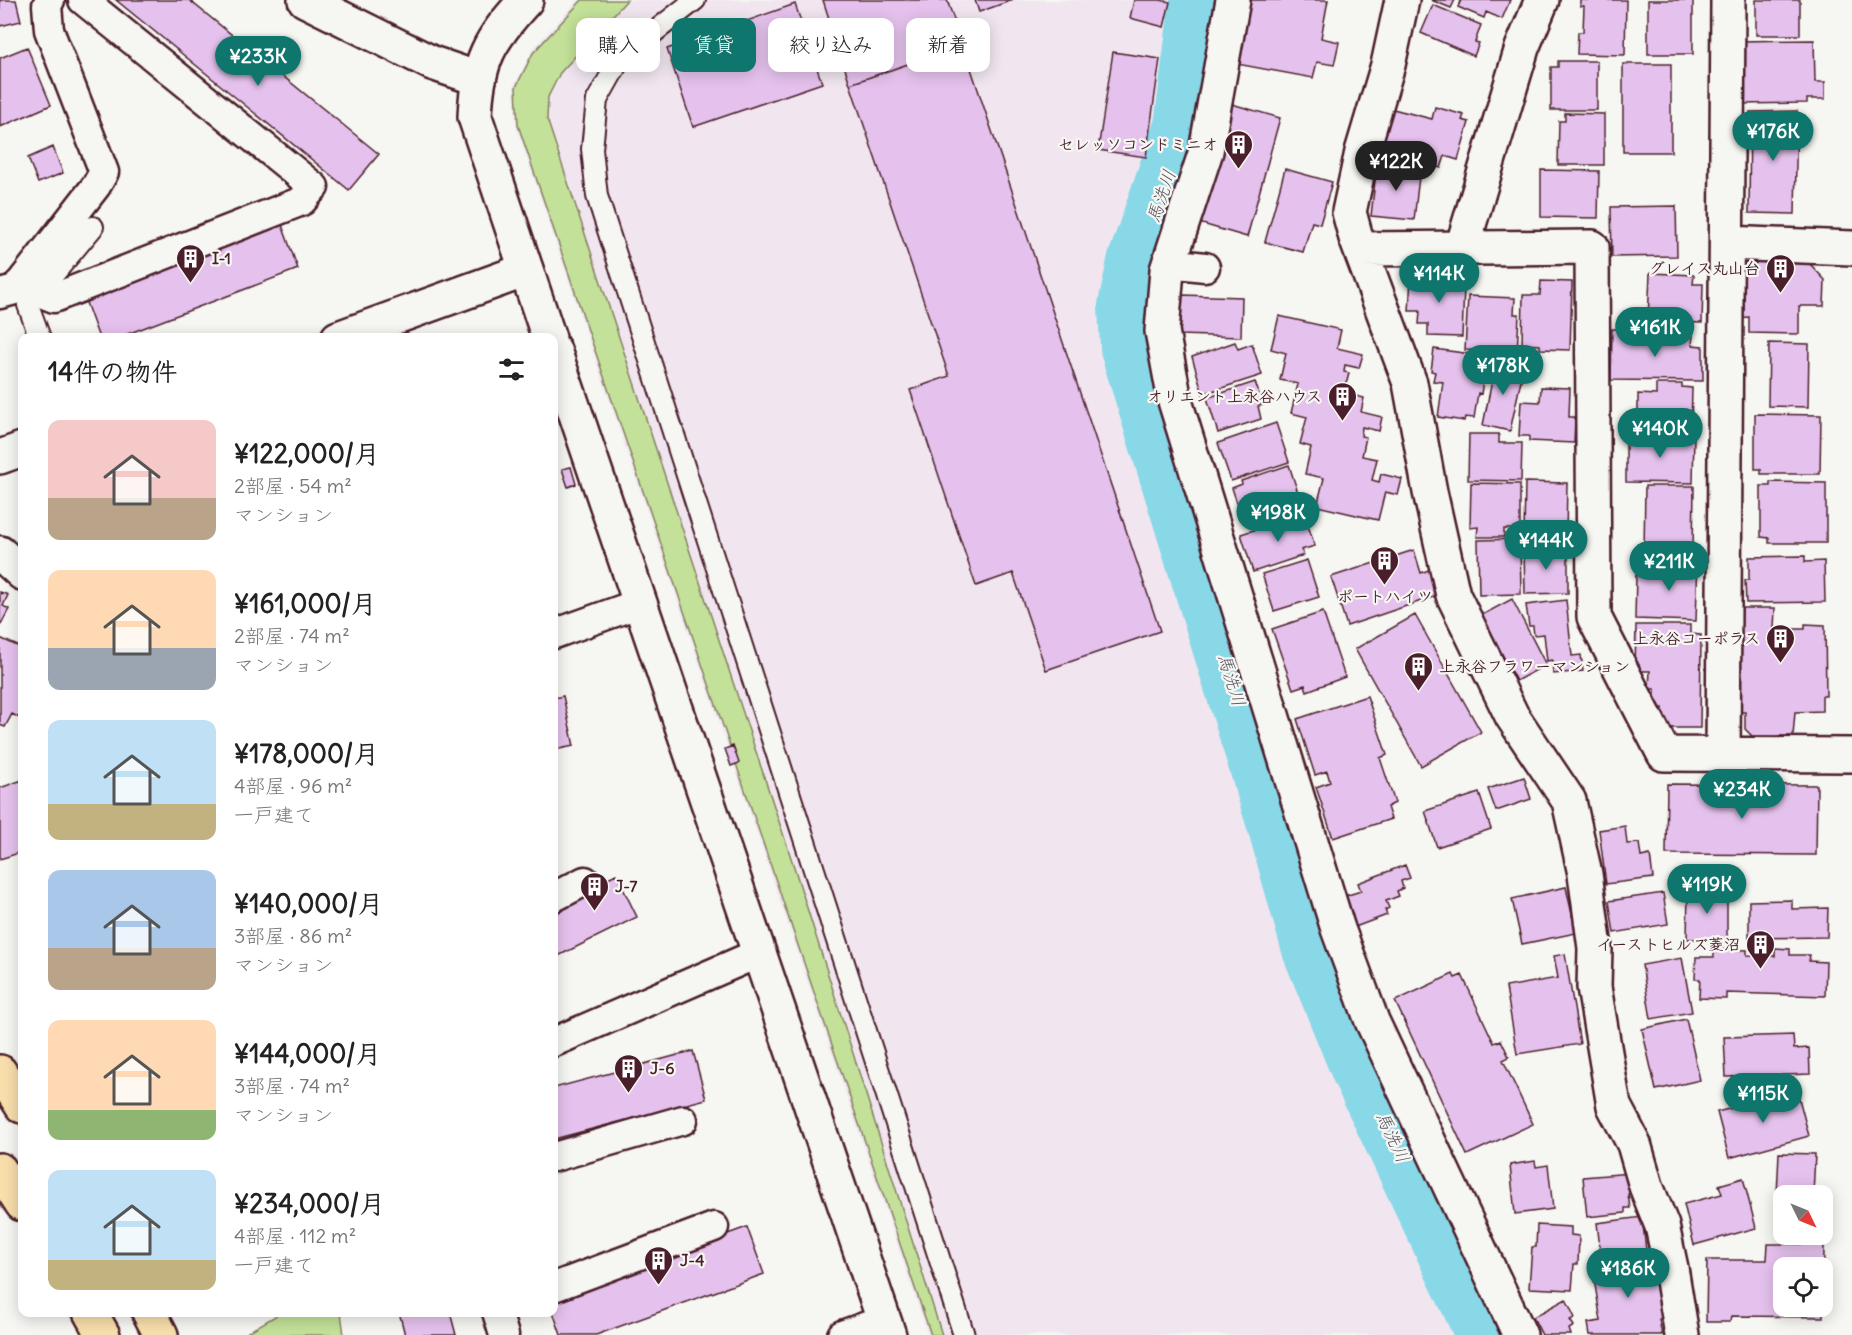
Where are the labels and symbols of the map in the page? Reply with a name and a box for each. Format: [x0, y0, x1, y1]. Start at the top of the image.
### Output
pin: ¥233K [216, 36, 300, 87]
pin: ¥176K [1731, 111, 1815, 162]
building icon: セレッソコンドミニオ [1223, 128, 1255, 170]
place label: セレッソコンドミニオ [1058, 134, 1218, 154]
pin: ¥122K [1354, 141, 1438, 192]
water label: 馬洗川 [1141, 167, 1181, 225]
building icon: I-1 [175, 242, 207, 284]
place label: I-1 [212, 248, 231, 268]
building icon: グレイス丸山台 [1765, 252, 1797, 294]
pin: ¥114K [1397, 253, 1481, 304]
place label: グレイス丸山台 [1649, 258, 1760, 278]
pin: ¥161K [1613, 307, 1697, 358]
pin: ¥178K [1461, 345, 1545, 396]
building icon: オリエント上永谷ハウス [1327, 380, 1359, 422]
place label: オリエント上永谷ハウス [1147, 386, 1322, 406]
pin: ¥140K [1618, 408, 1702, 459]
pin: ¥198K [1236, 492, 1320, 543]
pin: ¥144K [1504, 520, 1588, 571]
pin: ¥211K [1627, 541, 1711, 592]
building icon: ポートハイツ [1369, 544, 1401, 586]
place label: ポートハイツ [1337, 586, 1433, 606]
building icon: 上永谷コーポラス [1765, 622, 1797, 664]
place label: 上永谷コーポラス [1633, 628, 1760, 648]
building icon: 上永谷フラワーマンション [1402, 650, 1434, 692]
water label: 馬洗川 [1213, 651, 1251, 709]
place label: 上永谷フラワーマンション [1439, 656, 1630, 676]
pin: ¥234K [1700, 769, 1784, 820]
pin: ¥119K [1665, 864, 1749, 915]
building icon: J-7 [578, 870, 610, 912]
place label: J-7 [615, 876, 638, 896]
building icon: イーストヒルズ菱沼 [1745, 928, 1777, 970]
place label: イーストヒルズ菱沼 [1597, 934, 1740, 954]
building icon: J-6 [613, 1052, 645, 1094]
place label: J-6 [650, 1058, 674, 1078]
pin: ¥115K [1721, 1073, 1805, 1124]
water label: 馬洗川 [1371, 1108, 1415, 1166]
north arrow [1773, 1185, 1833, 1245]
building icon: J-4 [643, 1244, 675, 1286]
pin: ¥186K [1586, 1248, 1670, 1299]
place label: J-4 [680, 1250, 704, 1270]

